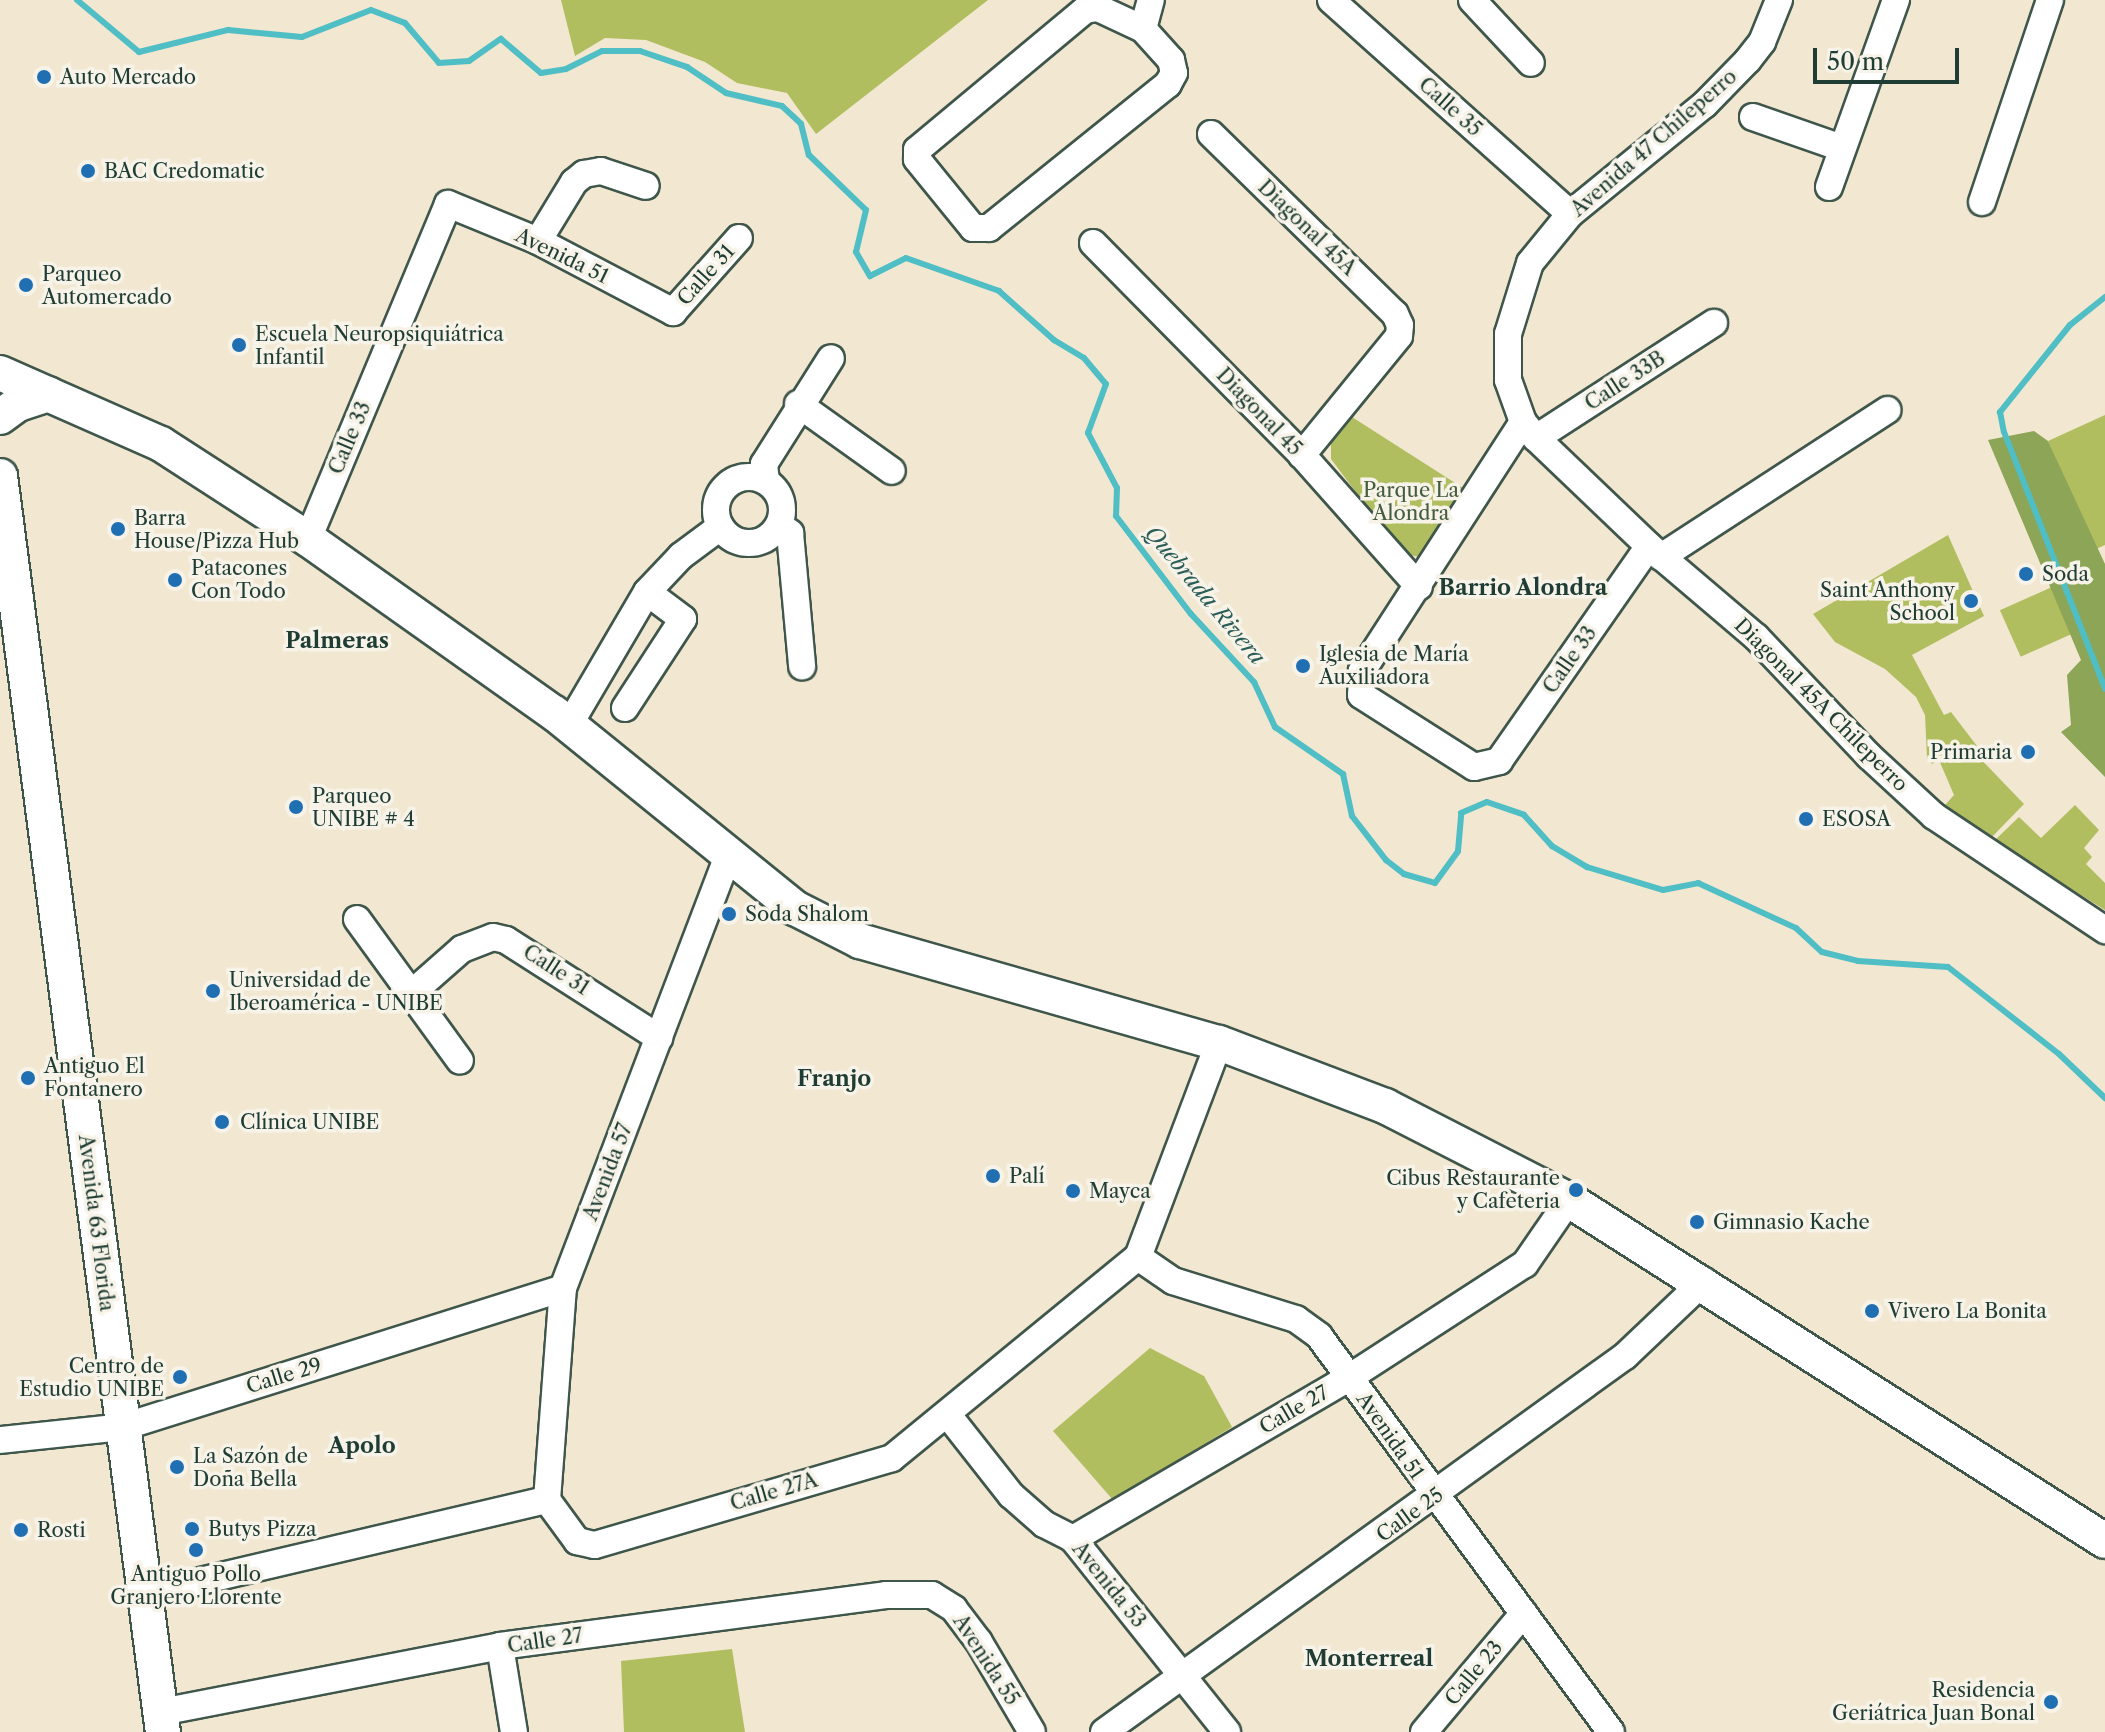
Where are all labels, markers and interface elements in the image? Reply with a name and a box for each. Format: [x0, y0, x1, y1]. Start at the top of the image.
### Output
scale bar [1817, 32, 1963, 82]
text: 50 m [1827, 47, 1884, 76]
street label: Avenida 47 Chileperro [1566, 64, 1742, 222]
place label: Auto Mercado [60, 65, 196, 89]
marker: Auto Mercado [35, 68, 53, 86]
street label: Calle 35 [1414, 73, 1486, 141]
place label: BAC Credomatic [104, 159, 265, 183]
marker: BAC Credomatic [79, 162, 97, 180]
street label: Diagonal 45A [1253, 175, 1361, 281]
street label: Avenida 51 [511, 223, 613, 289]
street label: Calle 31 [672, 240, 740, 310]
place label: Parqueo Automercado [42, 262, 172, 309]
marker: Parqueo Automercado [17, 276, 35, 294]
place label: Escuela Neuropsiquiátrica Infantil [255, 322, 504, 369]
marker: Escuela Neuropsiquiátrica Infantil [230, 336, 248, 354]
street label: Calle 33B [1581, 346, 1669, 416]
street label: Diagonal 45 [1211, 363, 1307, 461]
street label: Calle 33 [324, 398, 376, 478]
park label: Parque La Alondra [1363, 479, 1459, 526]
place label: Barra House/Pizza Hub [134, 506, 299, 553]
marker: Barra House/Pizza Hub [109, 520, 127, 538]
water label: Quebrada Rivera [1139, 520, 1271, 670]
place label: Patacones Con Todo [191, 556, 287, 603]
place label: Soda [2042, 562, 2089, 586]
marker: Soda [2017, 565, 2035, 583]
marker: Patacones Con Todo [166, 571, 184, 589]
district label: Barrio Alondra [1438, 575, 1608, 601]
place label: Saint Anthony School [1819, 578, 1955, 625]
marker: Saint Anthony School [1962, 592, 1980, 610]
street label: Diagonal 45A Chileperro [1729, 613, 1913, 797]
street label: Calle 33 [1538, 622, 1602, 698]
district label: Palmeras [285, 628, 389, 654]
place label: Iglesia de María Auxiliadora [1319, 642, 1469, 689]
marker: Iglesia de María Auxiliadora [1294, 657, 1312, 675]
place label: Primaria [1930, 740, 2012, 764]
marker: Primaria [2019, 743, 2037, 761]
place label: Parqueo UNIBE # 4 [312, 784, 415, 831]
marker: Parqueo UNIBE # 4 [287, 798, 305, 816]
place label: ESOSA [1822, 807, 1891, 831]
marker: ESOSA [1797, 810, 1815, 828]
place label: Soda Shalom [745, 902, 869, 926]
marker: Soda Shalom [720, 905, 738, 923]
street label: Calle 31 [519, 940, 593, 1000]
place label: Universidad de Iberoamérica - UNIBE [229, 968, 443, 1015]
marker: Universidad de Iberoamérica - UNIBE [204, 982, 222, 1000]
place label: Antiguo El Fontanero [44, 1054, 145, 1101]
district label: Franjo [797, 1066, 871, 1092]
marker: Antiguo El Fontanero [19, 1069, 37, 1087]
place label: Clínica UNIBE [240, 1110, 380, 1134]
marker: Clínica UNIBE [211, 1111, 233, 1133]
street label: Avenida 57 [578, 1120, 638, 1224]
street label: Avenida 63 Florida [73, 1133, 119, 1313]
place label: Palí [1009, 1164, 1044, 1188]
place label: Cibus Restaurante y Cafeteria [1386, 1166, 1560, 1213]
marker: Palí [984, 1167, 1002, 1185]
place label: Mayca [1089, 1179, 1151, 1203]
marker: Cibus Restaurante y Cafeteria [1567, 1181, 1585, 1199]
marker: Mayca [1064, 1182, 1082, 1200]
place label: Gimnasio Kache [1713, 1210, 1870, 1234]
marker: Gimnasio Kache [1688, 1213, 1706, 1231]
place label: Vivero La Bonita [1888, 1299, 2047, 1323]
marker: Vivero La Bonita [1863, 1302, 1881, 1320]
street label: Calle 29 [243, 1353, 325, 1399]
place label: Centro de Estudio UNIBE [19, 1354, 164, 1401]
marker: Centro de Estudio UNIBE [171, 1368, 189, 1386]
street label: Calle 27 [1255, 1381, 1333, 1439]
street label: Avenida 51 [1351, 1388, 1429, 1484]
district label: Apolo [328, 1433, 396, 1459]
place label: La Sazón de Doña Bella [193, 1444, 308, 1491]
marker: La Sazón de Doña Bella [168, 1458, 186, 1476]
street label: Calle 27A [728, 1468, 820, 1516]
street label: Calle 25 [1372, 1483, 1448, 1547]
place label: Butys Pizza [208, 1517, 317, 1541]
place label: Rosti [37, 1518, 85, 1542]
marker: Butys Pizza [183, 1520, 201, 1538]
marker: Rosti [12, 1521, 30, 1539]
street label: Avenida 53 [1067, 1537, 1151, 1633]
marker: Antiguo Pollo Granjero Llorente [187, 1541, 205, 1559]
place label: Antiguo Pollo Granjero Llorente [110, 1562, 282, 1609]
street label: Avenida 55 [948, 1610, 1024, 1710]
street label: Calle 27 [506, 1624, 584, 1658]
street label: Calle 23 [1440, 1636, 1508, 1710]
district label: Monterreal [1305, 1646, 1433, 1672]
place label: Residencia Geriátrica Juan Bonal [1832, 1678, 2035, 1725]
marker: Residencia Geriátrica Juan Bonal [2042, 1693, 2060, 1711]

